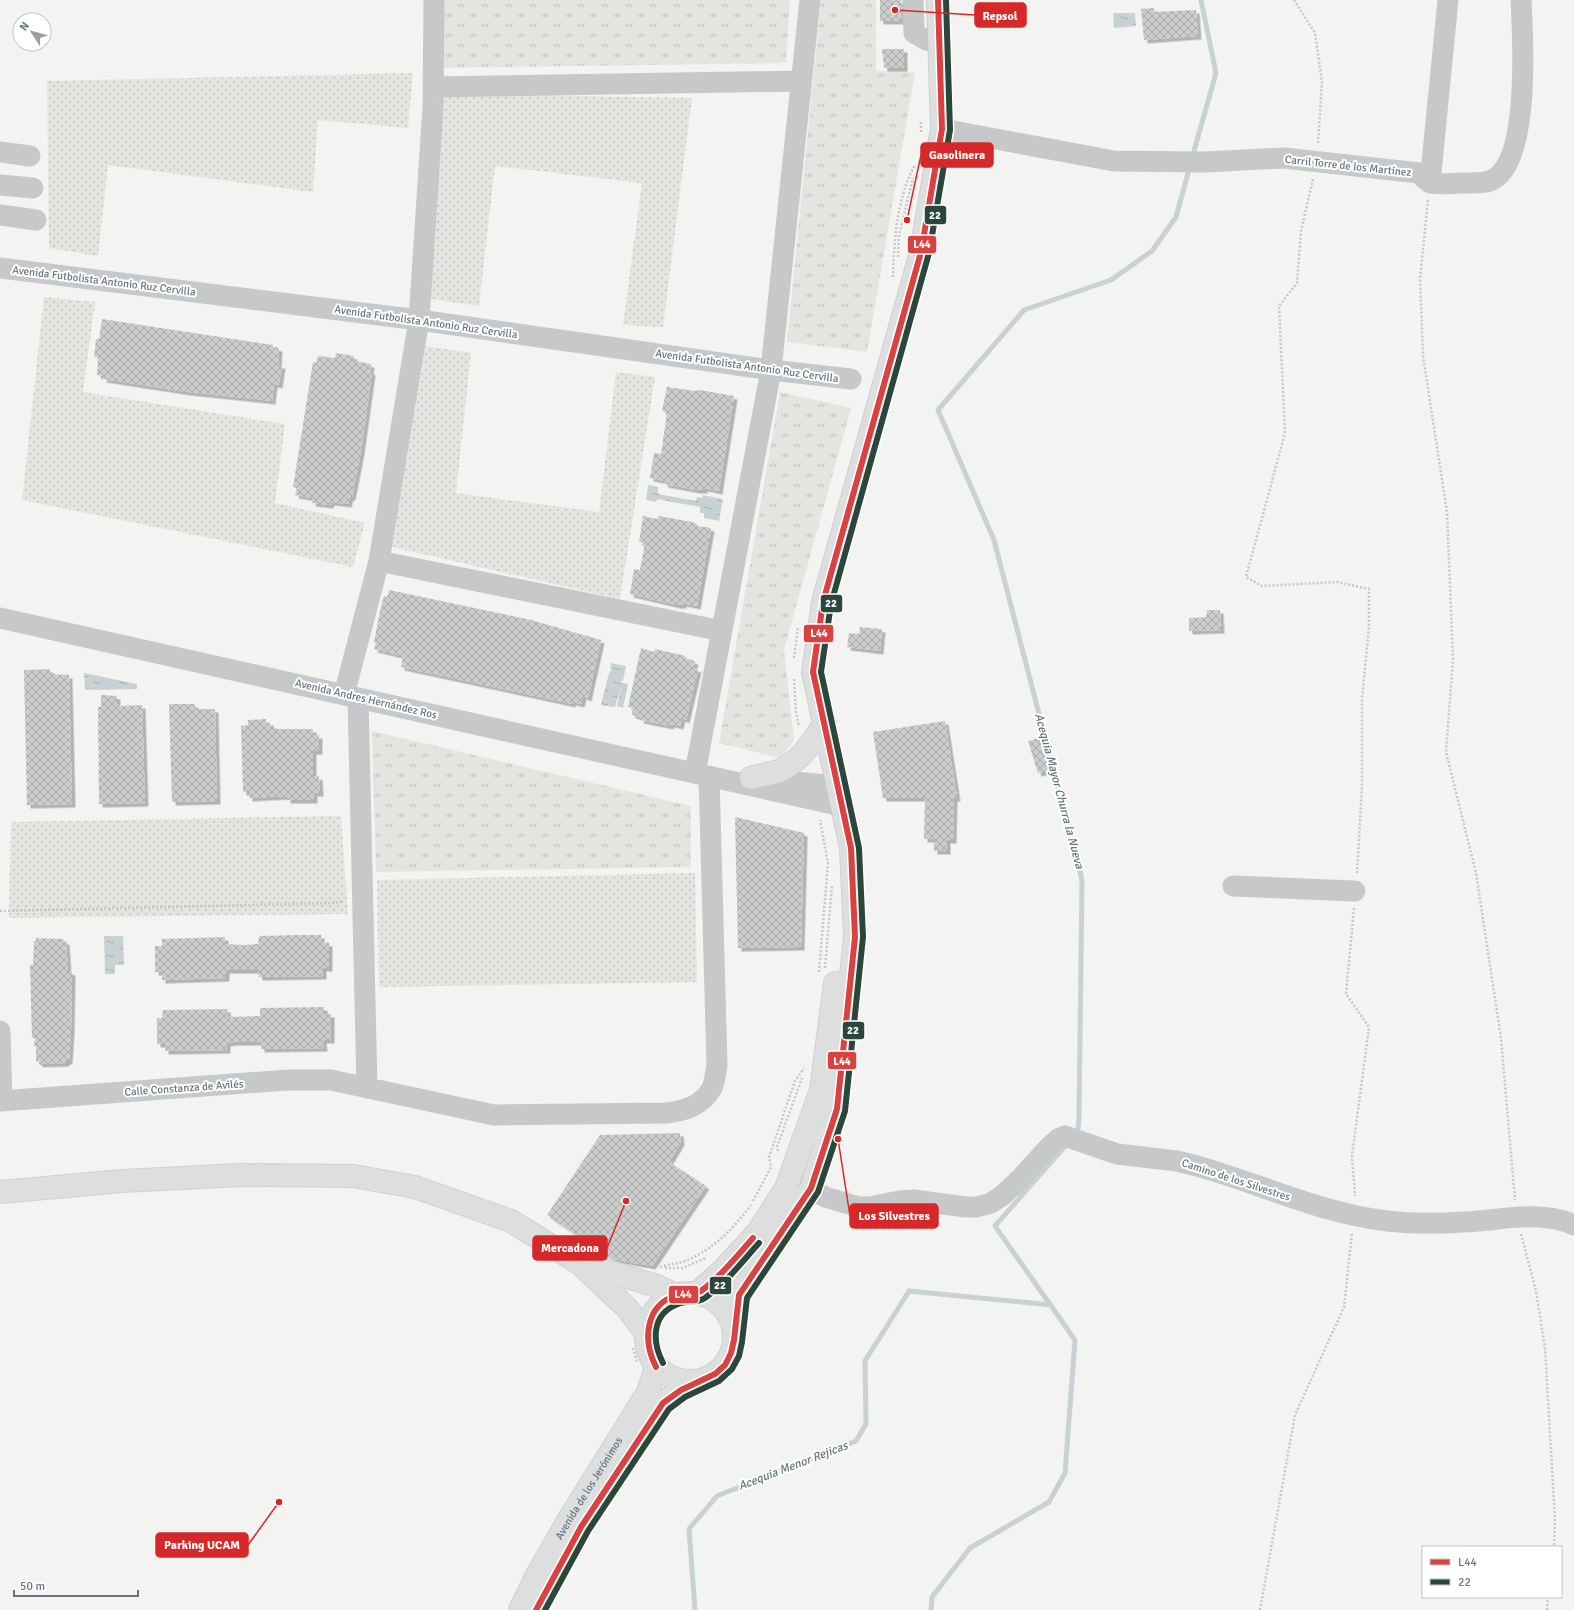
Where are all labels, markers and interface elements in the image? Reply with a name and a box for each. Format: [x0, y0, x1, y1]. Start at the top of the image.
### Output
callout: Repsol [975, 3, 1026, 27]
text: Repsol [983, 9, 1018, 24]
north arrow [12, 12, 52, 52]
text: N [17, 19, 32, 33]
callout: Gasolinera [921, 143, 993, 167]
text: Gasolinera [929, 148, 985, 163]
street label: Carril Torre de los Martínez [1284, 153, 1412, 179]
line badge: 22 [924, 205, 947, 225]
text: 22 [929, 209, 941, 222]
line badge: L44 [907, 235, 937, 254]
text: L44 [913, 238, 931, 251]
street label: Avenida Futbolista Antonio Ruz Cervilla [12, 263, 197, 299]
street label: Avenida Futbolista Antonio Ruz Cervilla [334, 303, 519, 341]
street label: Avenida Futbolista Antonio Ruz Cervilla [655, 347, 840, 385]
line badge: 22 [820, 594, 843, 613]
text: 22 [825, 597, 837, 610]
line badge: L44 [803, 624, 834, 643]
text: L44 [810, 627, 828, 640]
street label: Avenida Andres Hernández Ros [294, 676, 438, 722]
water label: Acequia Mayor Churra la Nueva [1031, 712, 1087, 871]
line badge: 22 [842, 1021, 865, 1040]
text: 22 [847, 1024, 859, 1037]
line badge: L44 [827, 1051, 857, 1070]
text: L44 [833, 1055, 851, 1068]
street label: Calle Constanza de Avilés [124, 1077, 244, 1099]
street label: Camino de los Silvestres [1180, 1156, 1292, 1204]
callout: Los Silvestres [850, 1204, 938, 1228]
text: Los Silvestres [858, 1209, 930, 1224]
callout: Mercadona [533, 1236, 607, 1260]
text: Mercadona [541, 1241, 599, 1256]
line badge: 22 [709, 1276, 732, 1295]
text: 22 [714, 1279, 726, 1292]
line badge: L44 [668, 1285, 699, 1304]
text: L44 [674, 1288, 692, 1301]
street label: Avenida de los Jerónimos [552, 1434, 625, 1542]
water label: Acequia Menor Rejicas [736, 1438, 851, 1494]
callout: Parking UCAM [156, 1533, 248, 1557]
text: Parking UCAM [164, 1538, 240, 1553]
legend [1422, 1546, 1562, 1598]
text: L44 [1458, 1555, 1478, 1570]
scale bar [14, 1572, 138, 1598]
text: 22 [1458, 1575, 1471, 1590]
text: 50 m [20, 1579, 45, 1594]

